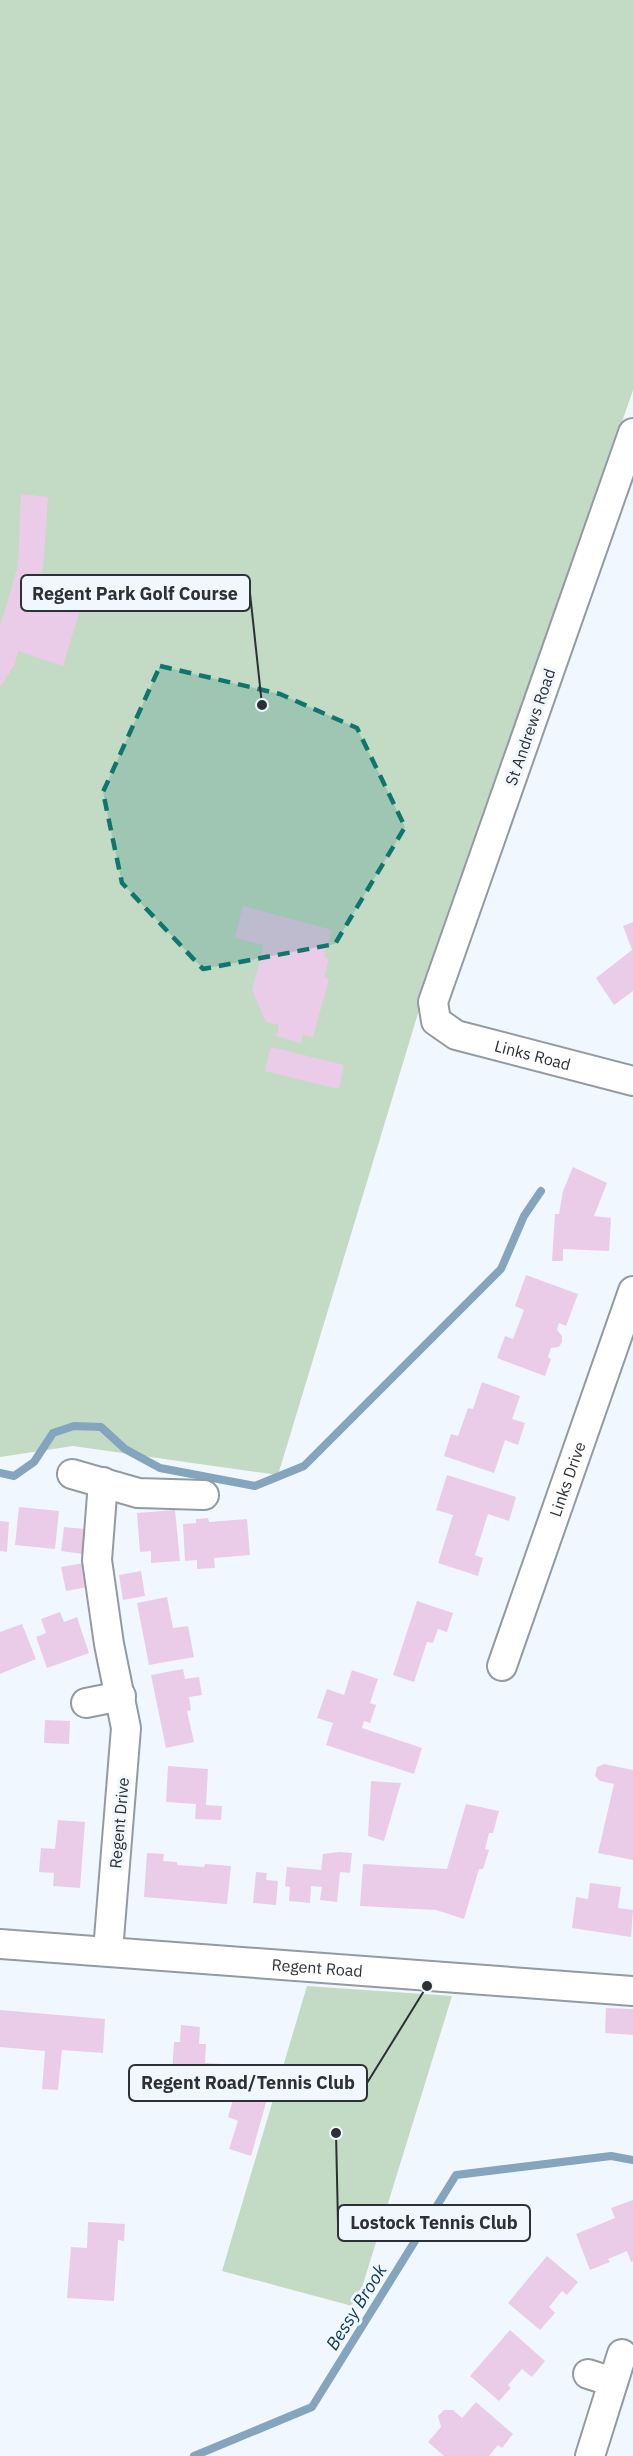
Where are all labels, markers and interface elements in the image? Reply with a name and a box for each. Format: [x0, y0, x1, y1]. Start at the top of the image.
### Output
callout: Regent Park Golf Course [21, 575, 250, 611]
text: Regent Park Golf Course [32, 582, 238, 605]
street label: St Andrews Road [501, 666, 559, 788]
street label: Links Road [493, 1035, 573, 1074]
street label: Links Drive [545, 1439, 590, 1519]
street label: Regent Drive [105, 1776, 133, 1869]
street label: Regent Road [271, 1954, 363, 1981]
callout: Regent Road/Tennis Club [129, 2065, 367, 2101]
text: Regent Road/Tennis Club [141, 2071, 355, 2094]
callout: Lostock Tennis Club [338, 2205, 530, 2241]
text: Lostock Tennis Club [350, 2211, 518, 2234]
water label: Bessy Brook [321, 2259, 392, 2354]

